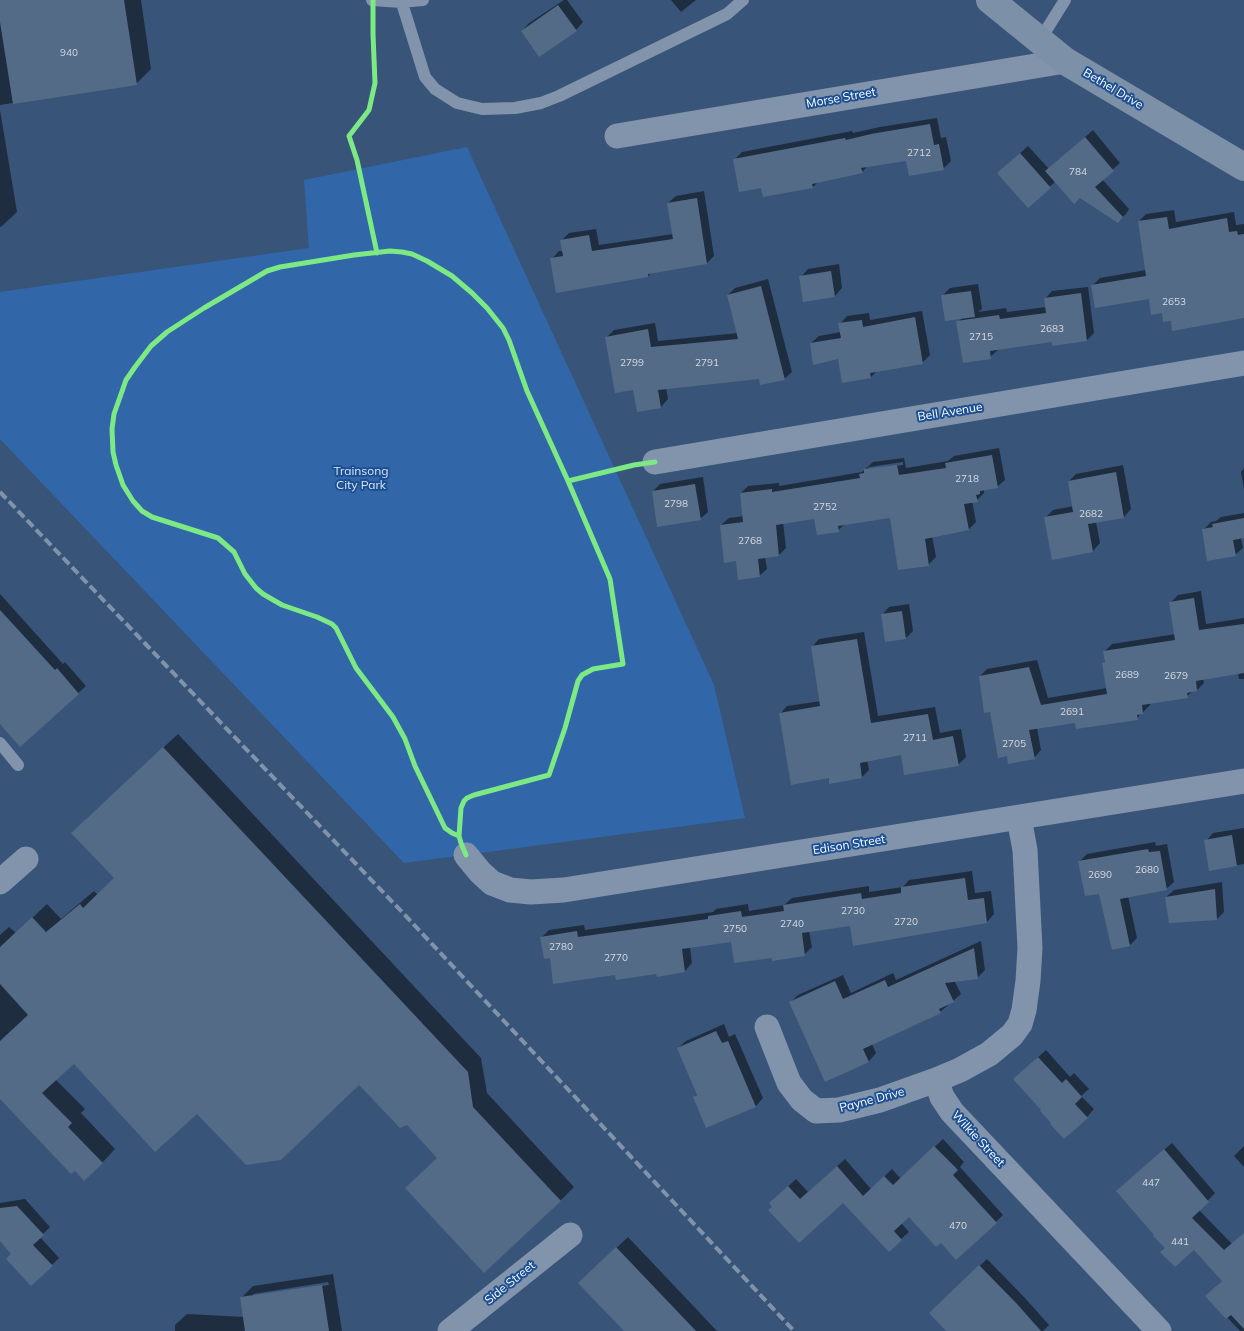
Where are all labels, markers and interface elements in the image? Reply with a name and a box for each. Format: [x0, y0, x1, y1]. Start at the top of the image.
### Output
house number: 940 [60, 47, 78, 59]
street label: Bethel Drive [1080, 65, 1146, 113]
street label: Morse Street [805, 85, 877, 111]
house number: 2712 [907, 147, 931, 159]
house number: 784 [1069, 166, 1087, 178]
house number: 2653 [1162, 296, 1186, 308]
house number: 2683 [1040, 323, 1064, 335]
house number: 2715 [969, 331, 993, 343]
house number: 2799 [620, 357, 644, 369]
house number: 2791 [695, 357, 719, 369]
street label: Bell Avenue [917, 400, 983, 424]
park label: Trainsong City Park [334, 464, 388, 492]
house number: 2718 [955, 473, 979, 485]
house number: 2798 [664, 498, 688, 510]
house number: 2752 [813, 501, 837, 513]
house number: 2682 [1079, 508, 1103, 520]
house number: 2768 [738, 535, 762, 547]
house number: 2689 [1115, 669, 1139, 681]
house number: 2679 [1164, 670, 1188, 682]
house number: 2691 [1060, 706, 1084, 718]
house number: 2711 [903, 732, 927, 744]
house number: 2705 [1002, 738, 1026, 750]
street label: Edison Street [812, 832, 886, 858]
house number: 2680 [1135, 864, 1159, 876]
house number: 2690 [1088, 869, 1112, 881]
house number: 2730 [841, 905, 865, 917]
house number: 2720 [894, 916, 918, 928]
house number: 2740 [780, 918, 804, 930]
house number: 2750 [723, 923, 747, 935]
house number: 2780 [549, 941, 573, 953]
house number: 2770 [604, 952, 628, 964]
street label: Payne Drive [838, 1084, 906, 1116]
street label: Wilkie Street [949, 1108, 1007, 1170]
house number: 447 [1142, 1177, 1160, 1189]
house number: 470 [949, 1220, 967, 1232]
house number: 441 [1171, 1236, 1189, 1248]
street label: Side Street [482, 1258, 538, 1308]

